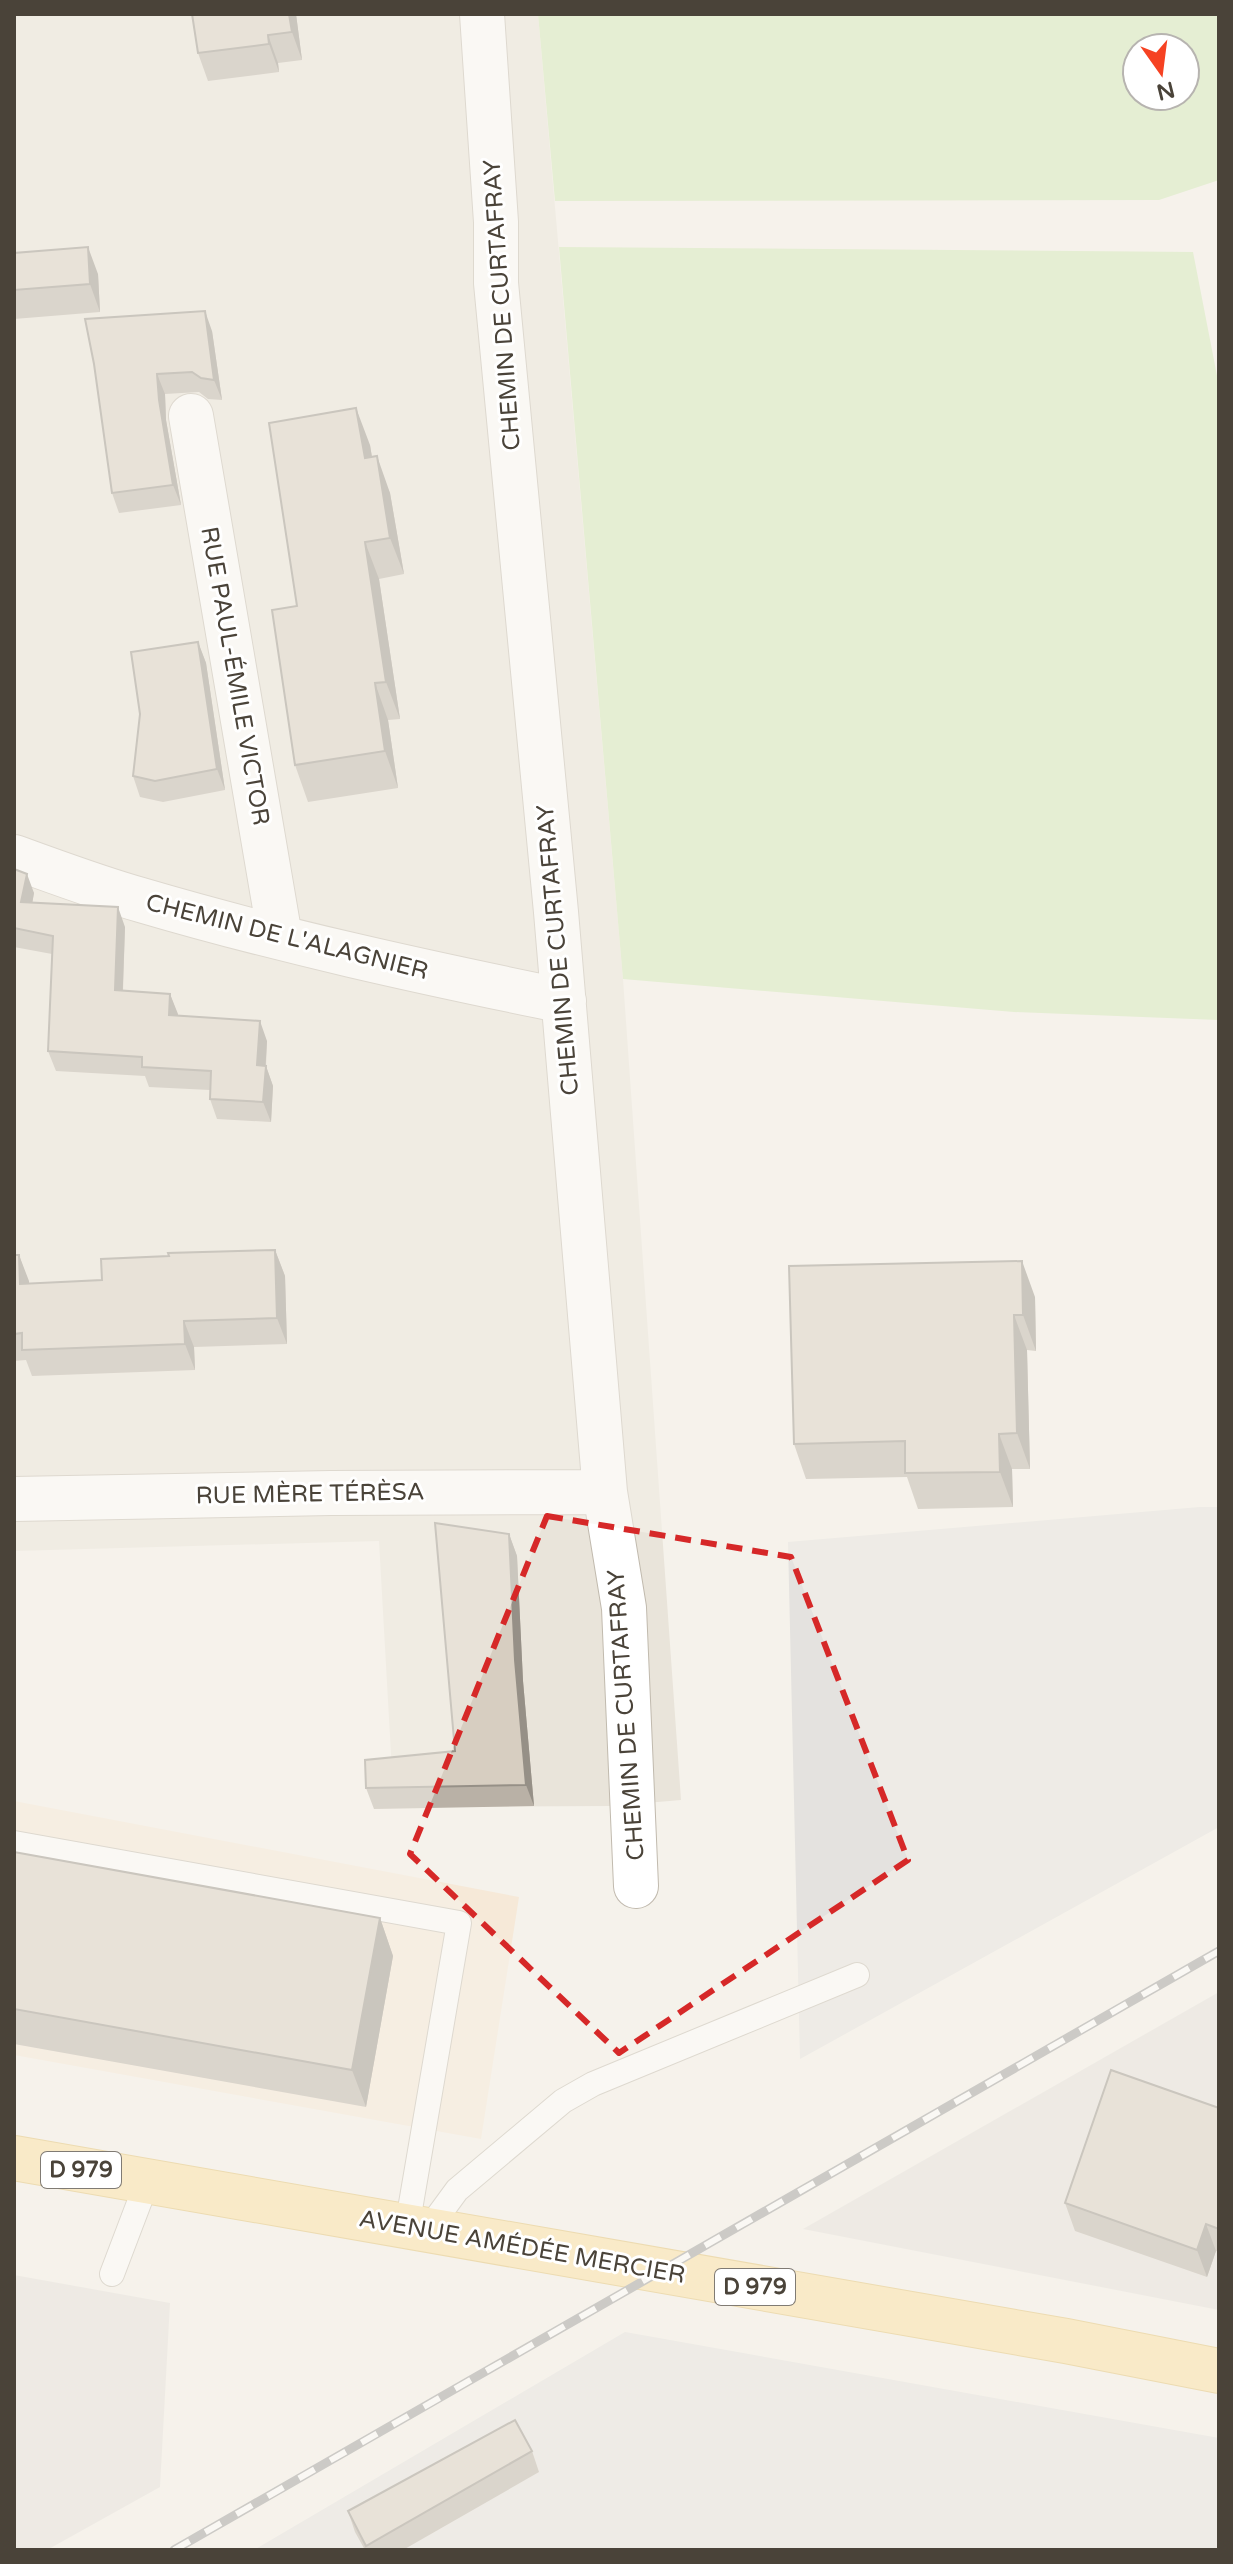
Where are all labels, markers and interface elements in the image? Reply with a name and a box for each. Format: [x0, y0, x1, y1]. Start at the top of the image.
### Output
north arrow [1121, 32, 1201, 112]
text: N [1154, 76, 1177, 105]
street label: CHEMIN DE CURTAFRAY [477, 158, 527, 452]
street label: RUE PAUL-ÉMILE VICTOR [194, 524, 277, 828]
street label: CHEMIN DE CURTAFRAY [531, 803, 585, 1097]
street label: CHEMIN DE L'ALAGNIER [143, 888, 431, 986]
street label: RUE MÈRE TÉRÈSA [195, 1477, 425, 1510]
street label: CHEMIN DE CURTAFRAY [601, 1568, 651, 1862]
road number: D 979 [41, 2152, 121, 2188]
street label: AVENUE AMÉDÉE MERCIER [357, 2203, 687, 2290]
road number: D 979 [715, 2269, 795, 2305]

